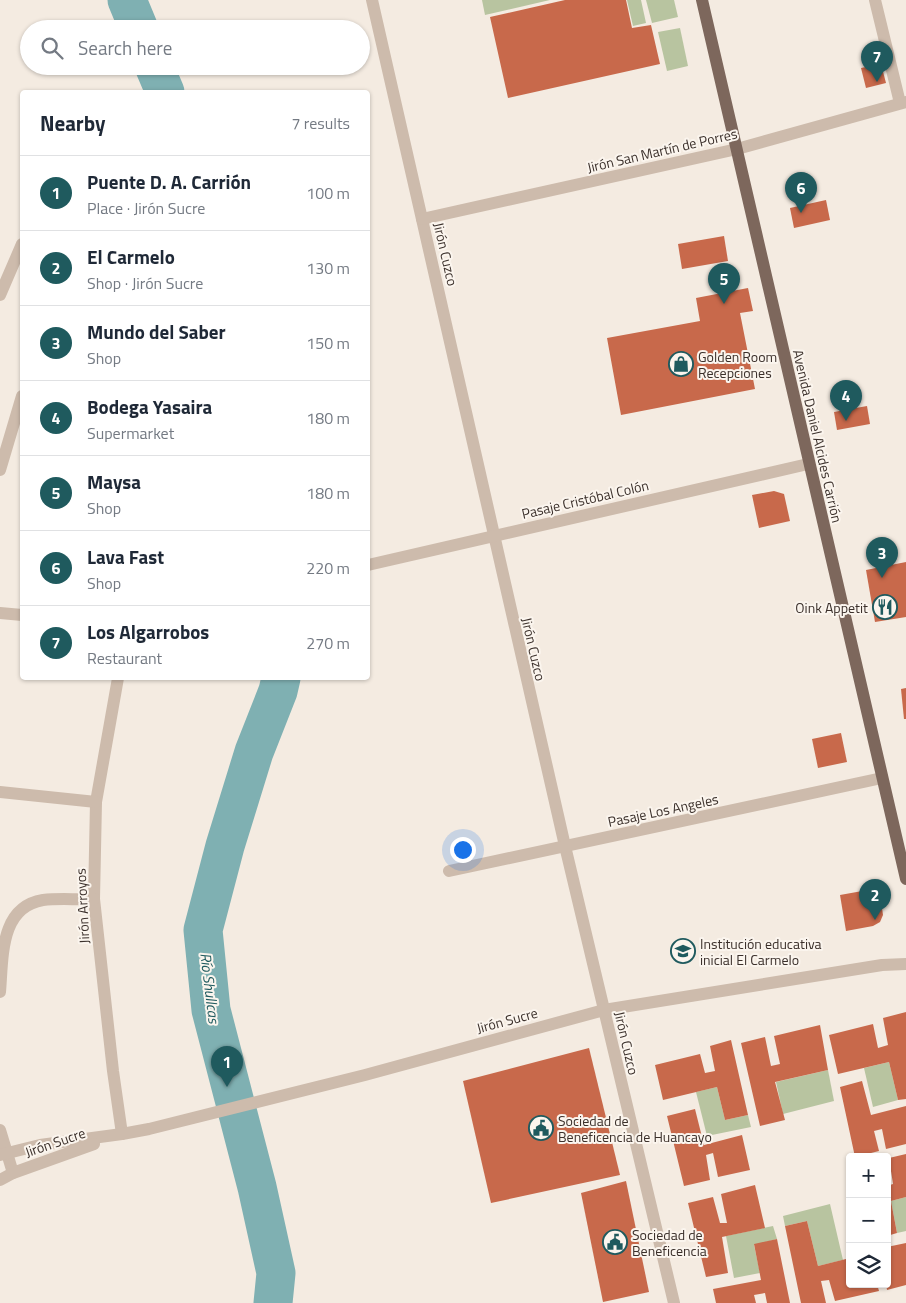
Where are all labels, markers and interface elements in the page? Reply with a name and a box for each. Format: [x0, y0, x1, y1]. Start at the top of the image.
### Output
search box [20, 20, 370, 75]
text: Search here [78, 33, 172, 62]
icon: search [38, 34, 66, 62]
pin: 7 [861, 41, 893, 82]
text: Nearby [40, 107, 105, 139]
text: 7 results [291, 111, 350, 135]
street label: Jirón San Martín de Porres [585, 123, 739, 177]
text: Puente D. A. Carrión [87, 167, 251, 196]
pin: 6 [785, 172, 817, 213]
text: 1 [52, 181, 60, 205]
text: 100 m [306, 181, 350, 205]
text: Place · Jirón Sucre [87, 196, 205, 220]
street label: Jirón Cuzco [429, 220, 463, 288]
text: El Carmelo [87, 242, 175, 271]
text: 2 [52, 256, 60, 280]
text: 130 m [306, 256, 350, 280]
pin: 5 [708, 263, 740, 304]
text: Shop · Jirón Sucre [87, 271, 203, 295]
text: Mundo del Saber [87, 317, 226, 346]
text: 3 [52, 331, 60, 355]
text: 150 m [306, 331, 350, 355]
text: Shop [87, 346, 121, 370]
place label: Golden Room Recepciones [698, 346, 777, 383]
street label: Avenida Daniel Alcides Carrión [788, 347, 848, 525]
shop icon: Golden Room Recepciones [668, 351, 694, 377]
pin: 4 [830, 380, 862, 421]
text: Bodega Yasaira [87, 392, 212, 421]
text: 4 [52, 406, 60, 430]
text: 180 m [306, 406, 350, 430]
text: Supermarket [87, 421, 174, 445]
text: Maysa [87, 467, 141, 496]
street label: Pasaje Cristóbal Colón [519, 474, 651, 524]
text: 5 [52, 481, 60, 505]
text: 180 m [306, 481, 350, 505]
text: Shop [87, 496, 121, 520]
pin: 3 [866, 537, 898, 578]
text: Lava Fast [87, 542, 164, 571]
text: 6 [52, 556, 60, 580]
text: 220 m [306, 556, 350, 580]
text: Shop [87, 571, 121, 595]
restaurant icon: Oink Appetit [872, 594, 898, 620]
place label: Oink Appetit [795, 597, 868, 618]
street label: Jirón Cuzco [517, 615, 551, 683]
text: Los Algarrobos [87, 617, 209, 646]
text: 7 [52, 631, 60, 655]
text: 270 m [306, 631, 350, 655]
text: Restaurant [87, 646, 162, 670]
street label: Pasaje Los Angeles [606, 788, 720, 832]
your location [450, 837, 476, 863]
street label: Jirón Arroyos [70, 868, 94, 944]
pin: 2 [859, 879, 891, 920]
place label: Institución educativa inicial El Carmelo [700, 933, 822, 970]
school or university icon: Institución educativa inicial El Carmelo [670, 938, 696, 964]
water label: Río Shullcas [194, 951, 226, 1026]
street label: Jirón Sucre [474, 1002, 540, 1038]
street label: Jirón Cuzco [610, 1009, 644, 1077]
pin: 1 [211, 1046, 243, 1087]
place label: Sociedad de Beneficencia de Huancayo [558, 1110, 712, 1147]
public building icon: Sociedad de Beneficencia de Huancayo [528, 1115, 554, 1141]
street label: Jirón Sucre [22, 1122, 88, 1162]
map controls [846, 1153, 891, 1288]
button: + [846, 1153, 891, 1198]
button: − [846, 1198, 891, 1243]
place label: Sociedad de Beneficencia [632, 1224, 707, 1261]
public building icon: Sociedad de Beneficencia [602, 1229, 628, 1255]
button: layers [846, 1243, 891, 1288]

